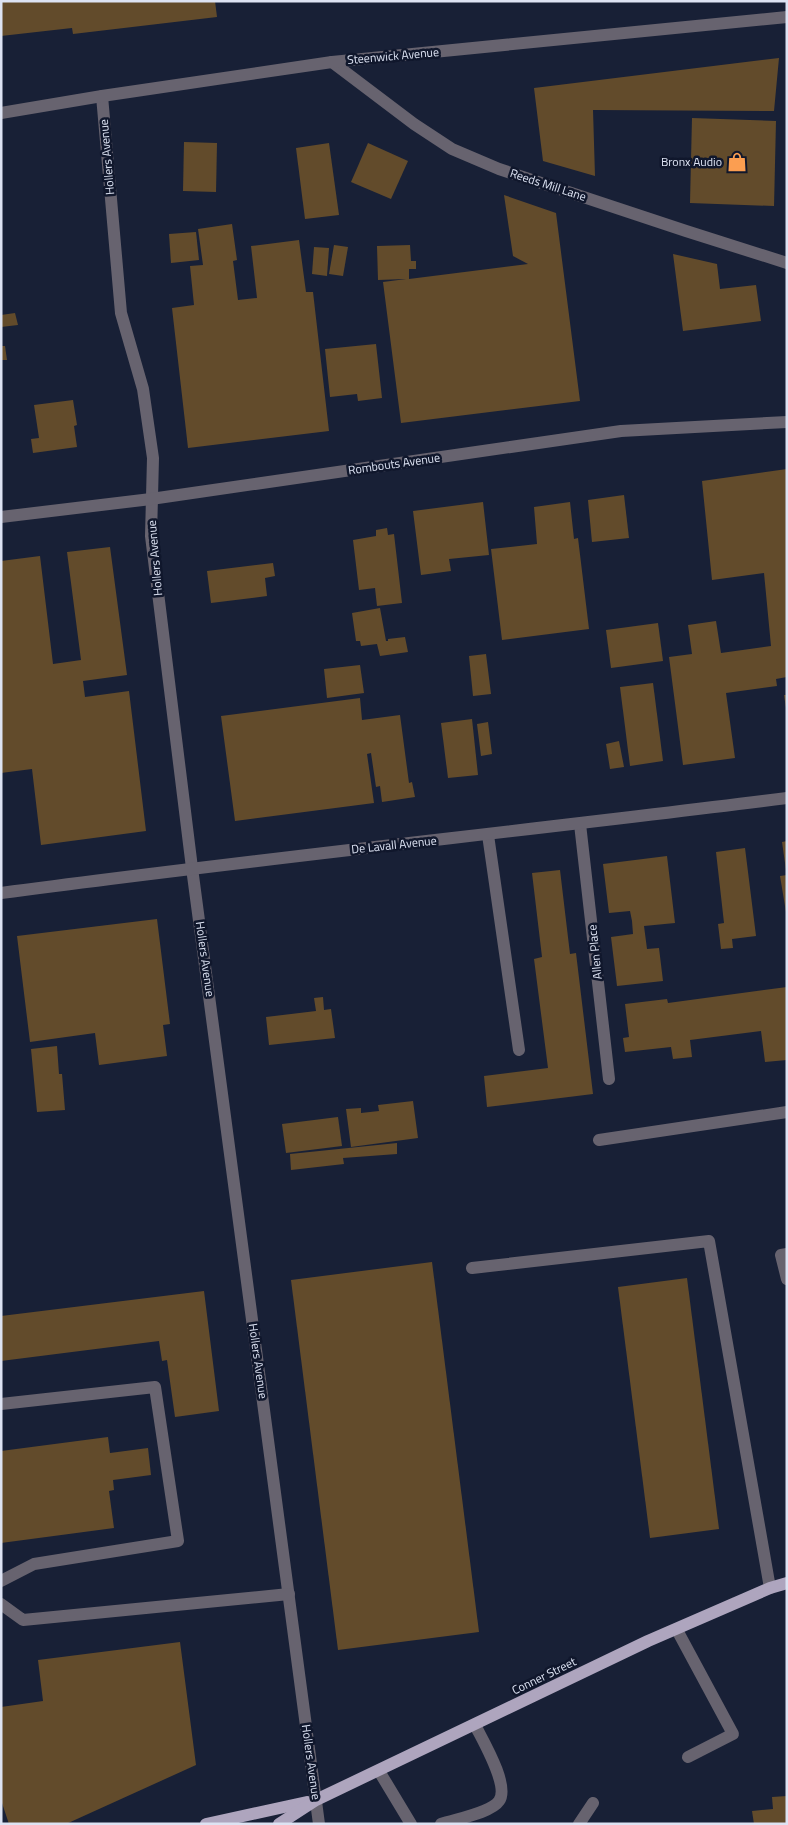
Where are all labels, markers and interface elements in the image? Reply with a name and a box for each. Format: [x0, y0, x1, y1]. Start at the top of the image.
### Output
street label: Steenwick Avenue [346, 42, 440, 69]
street label: Hollers Avenue [94, 118, 119, 196]
shop icon: Bronx Audio [726, 151, 748, 173]
place label: Bronx Audio [661, 152, 722, 171]
street label: Reeds Mill Lane [508, 163, 589, 206]
street label: Rombouts Avenue [347, 448, 441, 479]
street label: Hollers Avenue [142, 519, 167, 597]
street label: De Lavall Avenue [350, 831, 437, 858]
street label: Hollers Avenue [191, 920, 220, 998]
street label: Allen Place [582, 924, 607, 980]
street label: Hollers Avenue [244, 1322, 273, 1400]
street label: Conner Street [508, 1651, 580, 1699]
street label: Hollers Avenue [297, 1723, 326, 1801]

